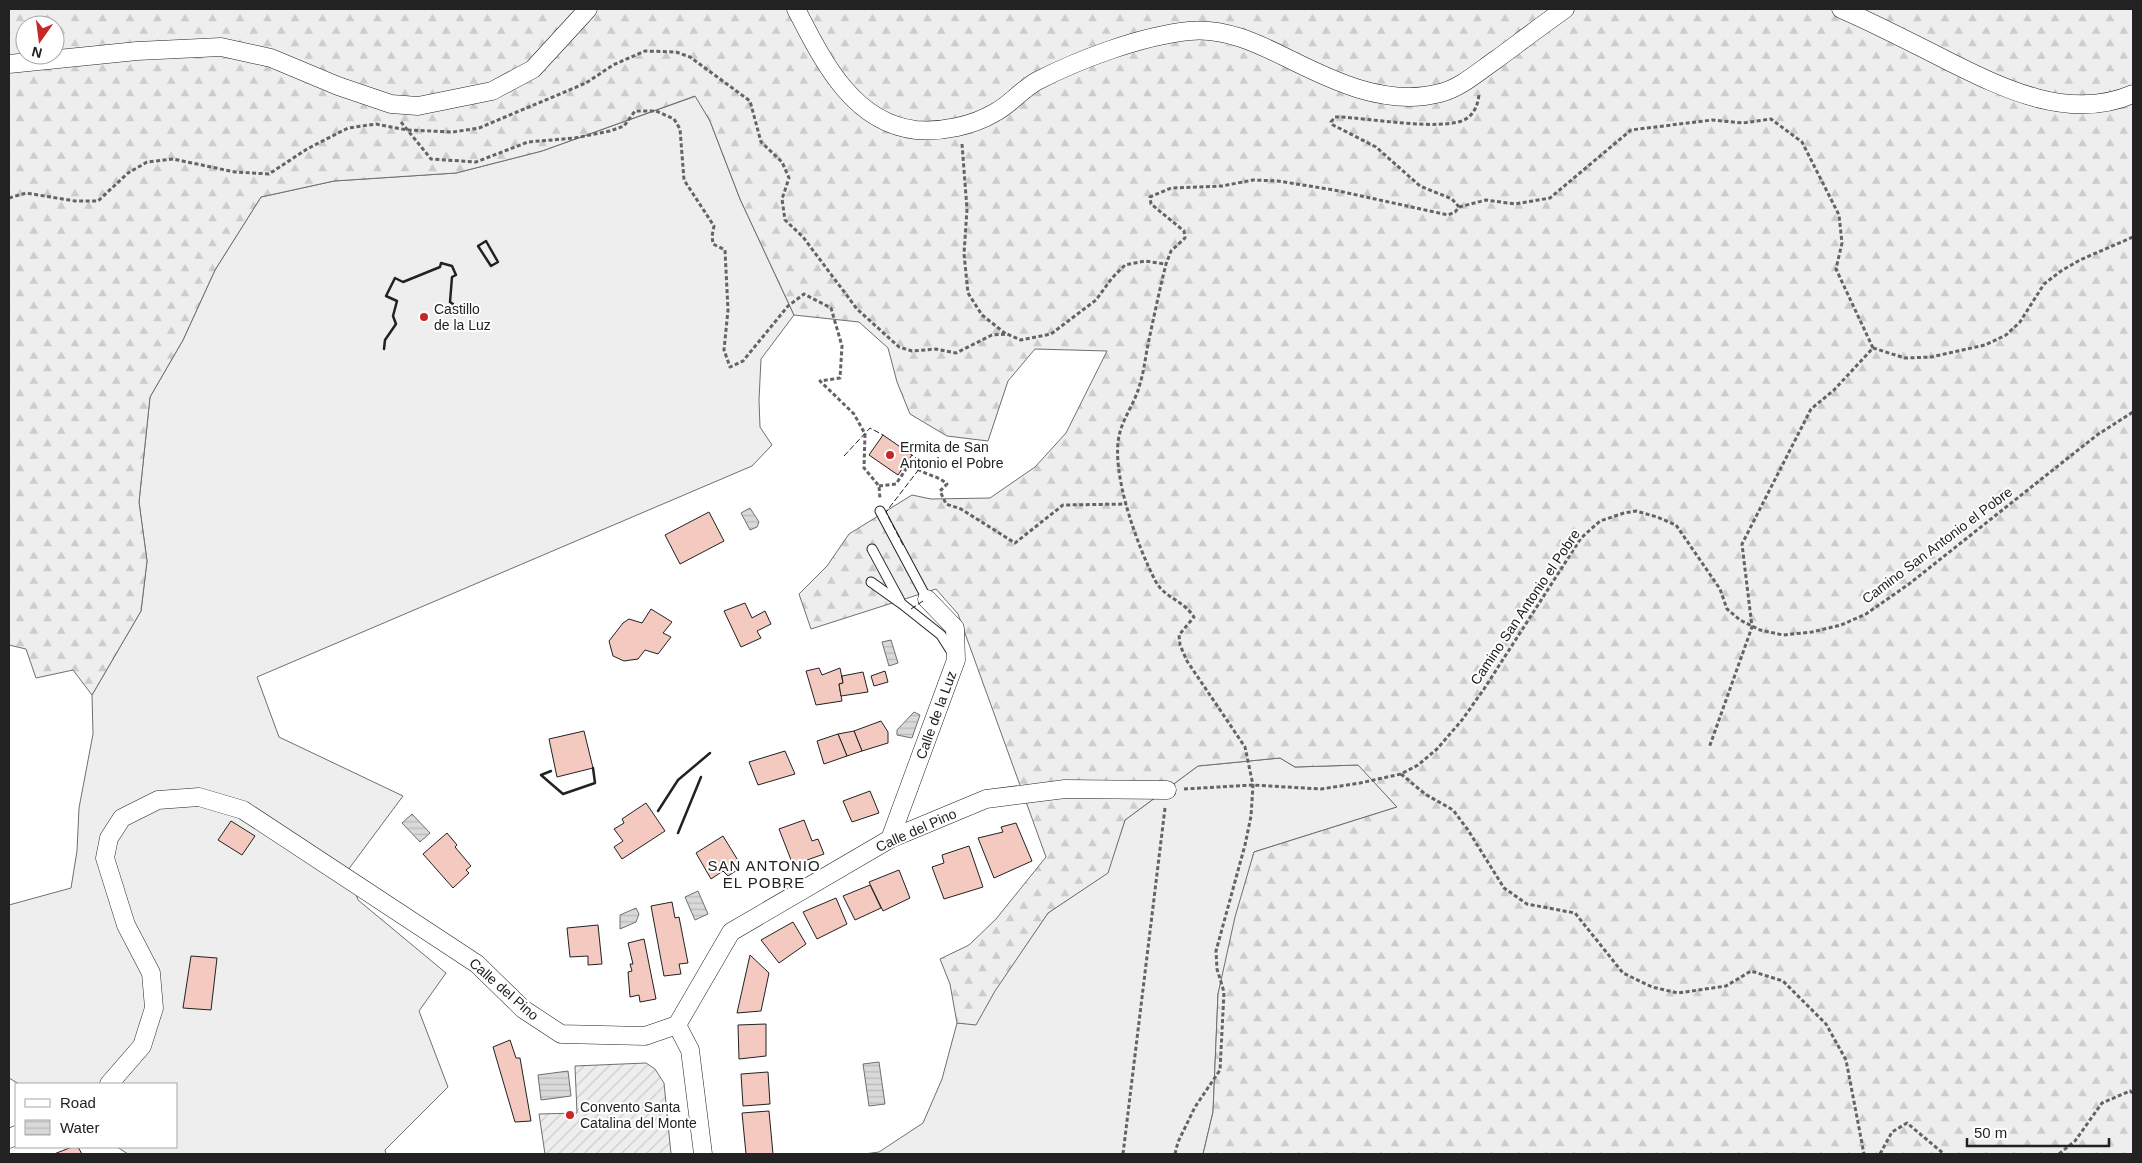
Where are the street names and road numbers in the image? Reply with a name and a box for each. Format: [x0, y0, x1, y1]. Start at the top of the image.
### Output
street label: Camino San Antonio el Pobre [1859, 483, 2015, 607]
street label: Camino San Antonio el Pobre [1467, 526, 1583, 688]
street label: Calle de la Luz [913, 669, 959, 761]
street label: Calle del Pino [873, 805, 959, 855]
street label: Calle del Pino [466, 955, 542, 1024]

